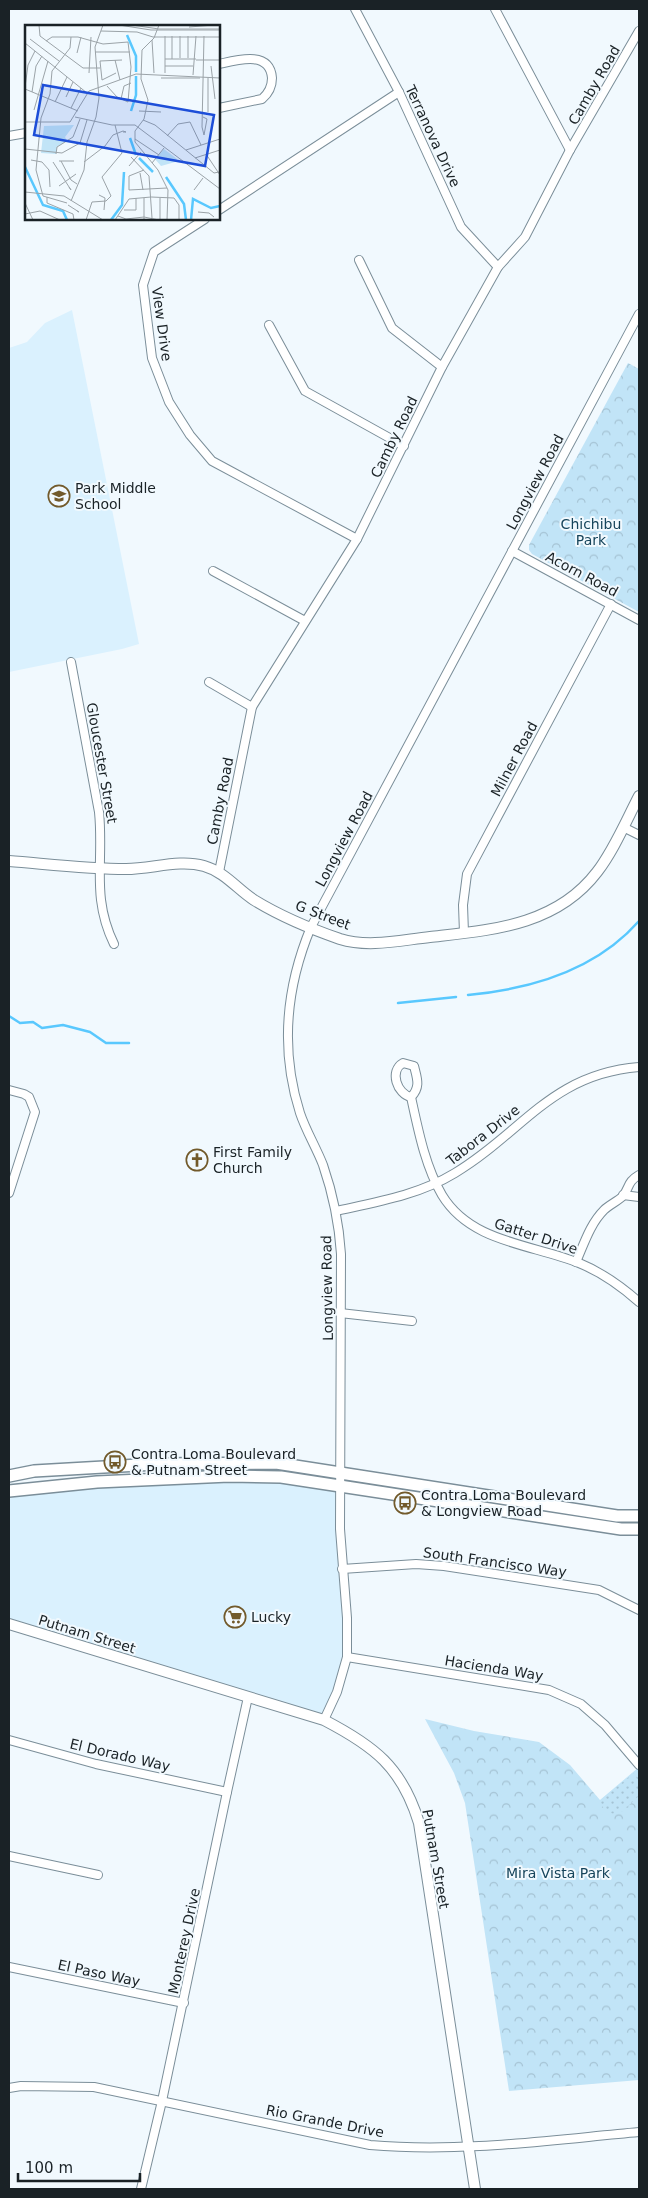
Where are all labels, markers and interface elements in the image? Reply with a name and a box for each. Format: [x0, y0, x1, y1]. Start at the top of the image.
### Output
inset map [25, 25, 220, 220]
street label: Camby Road [565, 43, 623, 127]
street label: Terranova Drive [402, 82, 464, 190]
street label: View Drive [149, 286, 175, 362]
street label: Camby Road [367, 394, 421, 480]
street label: Longview Road [503, 432, 567, 532]
place label: Park Middle School [75, 480, 156, 512]
school or university icon: Park Middle School [47, 484, 71, 508]
park label: Chichibu Park [561, 516, 621, 548]
street label: Acorn Road [543, 548, 621, 600]
street label: Gloucester Street [83, 701, 121, 825]
street label: Milner Road [488, 719, 540, 799]
street label: Camby Road [204, 756, 236, 846]
street label: Longview Road [312, 789, 376, 889]
street label: G Street [293, 897, 353, 933]
street label: Tabora Drive [442, 1101, 523, 1169]
place label: First Family Church [213, 1144, 292, 1176]
church icon: First Family Church [185, 1148, 209, 1172]
street label: Gatter Drive [492, 1215, 580, 1257]
street label: Longview Road [318, 1235, 336, 1341]
place label: Contra Loma Boulevard & Putnam Street [131, 1446, 296, 1478]
bus stop icon: Contra Loma Boulevard & Putnam Street [103, 1450, 127, 1474]
place label: Contra Loma Boulevard & Longview Road [421, 1487, 586, 1519]
bus stop icon: Contra Loma Boulevard & Longview Road [393, 1491, 417, 1515]
street label: South Francisco Way [422, 1544, 568, 1580]
supermarket icon: Lucky [223, 1605, 247, 1629]
place label: Lucky [251, 1609, 291, 1625]
street label: Putnam Street [37, 1612, 138, 1657]
street label: Hacienda Way [443, 1652, 545, 1684]
street label: El Dorado Way [68, 1736, 172, 1774]
street label: Putnam Street [419, 1808, 453, 1910]
park label: Mira Vista Park [506, 1865, 611, 1881]
street label: Monterey Drive [165, 1887, 203, 1995]
street label: El Paso Way [56, 1956, 142, 1990]
street label: Rio Grande Drive [265, 2102, 385, 2140]
scale bar [18, 2150, 140, 2182]
text: 100 m [25, 2159, 73, 2177]

